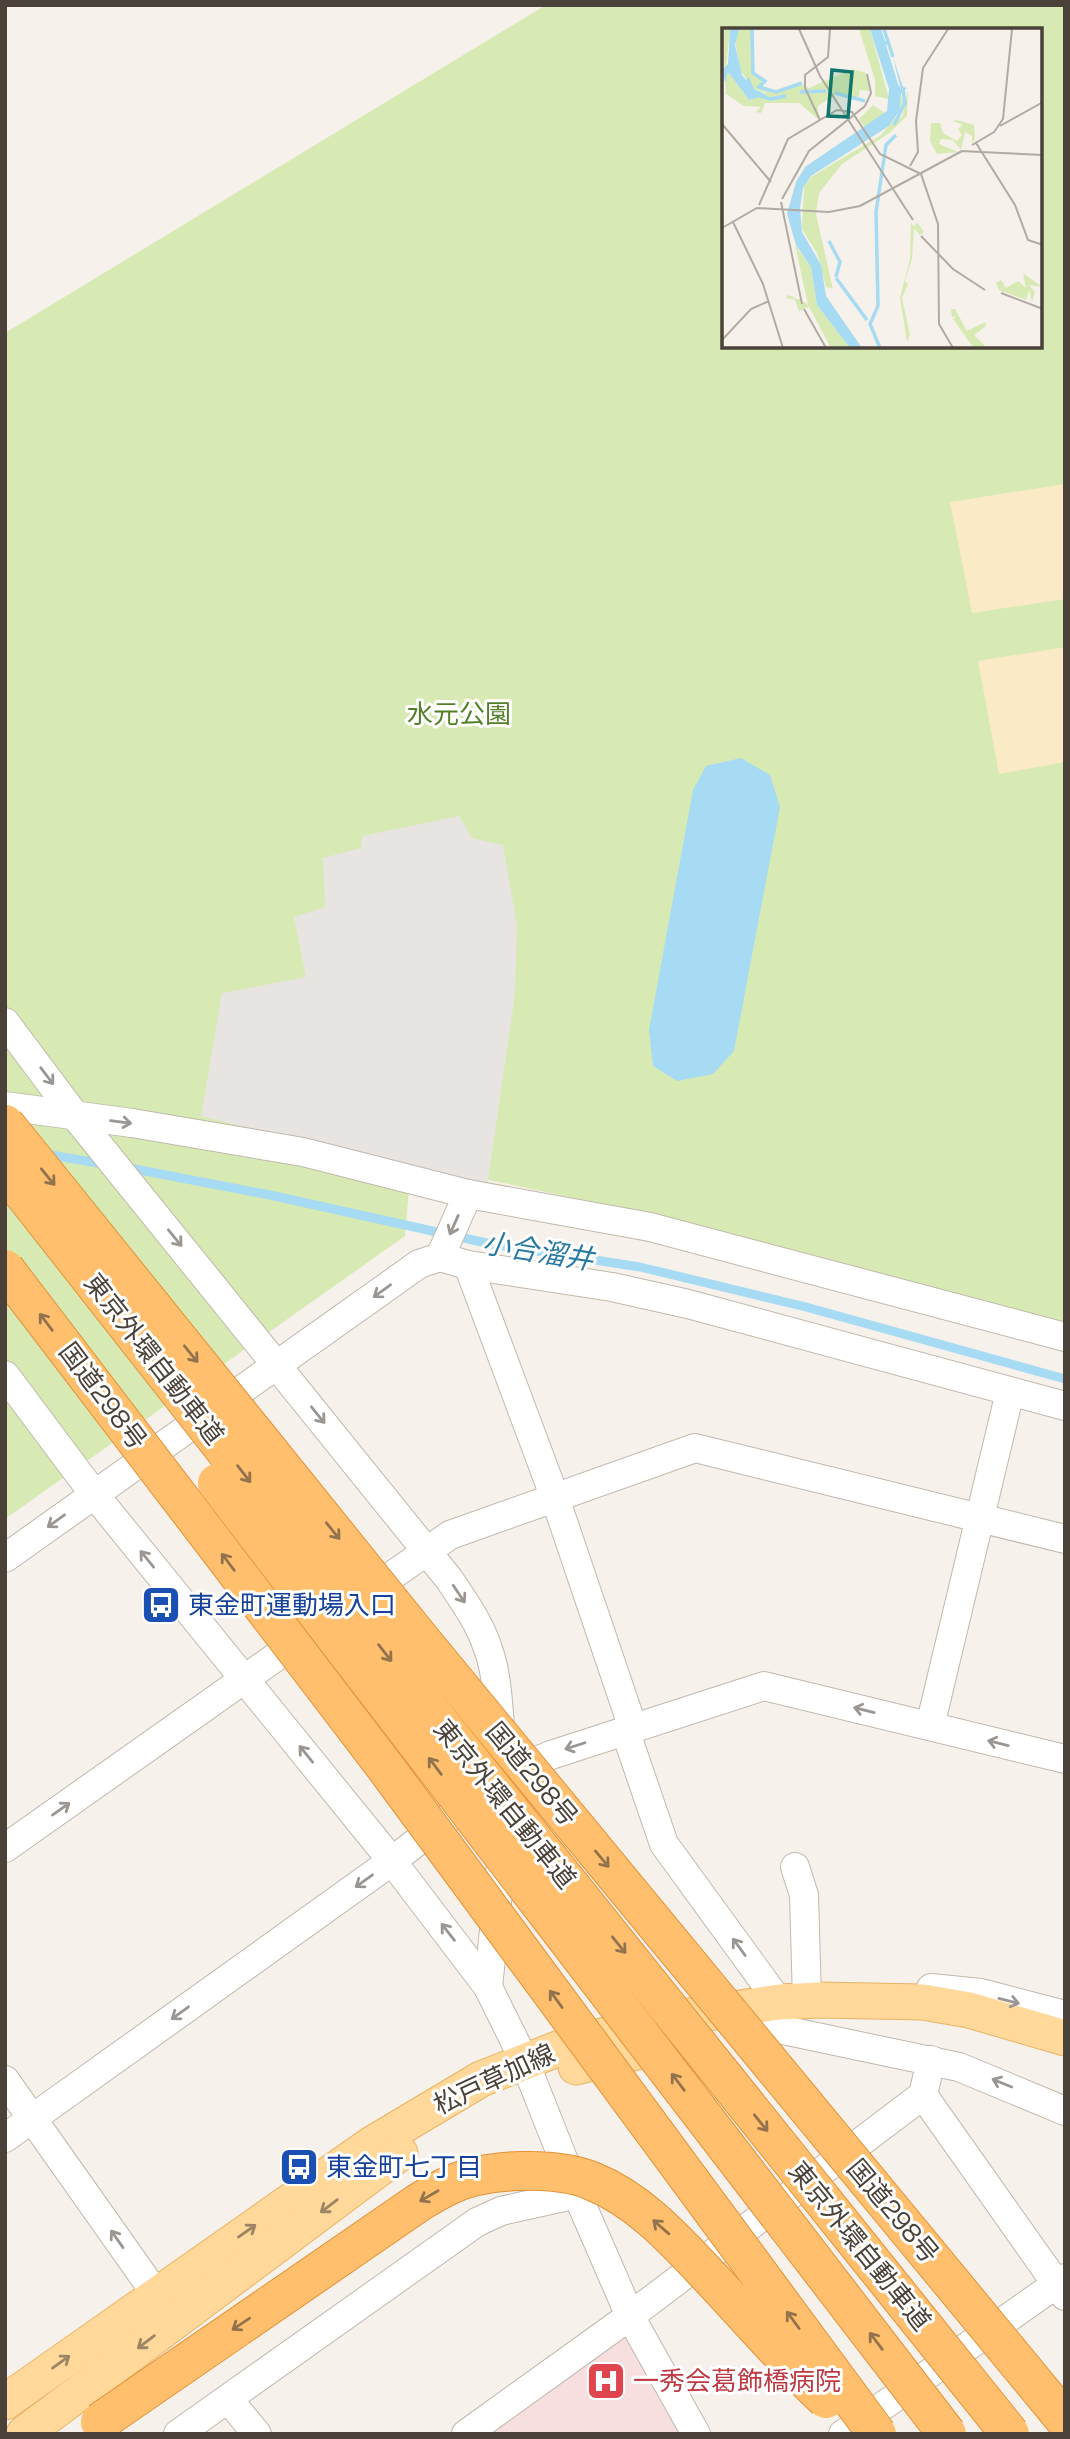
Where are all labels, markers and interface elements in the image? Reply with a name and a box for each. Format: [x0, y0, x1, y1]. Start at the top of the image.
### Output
inset map [722, 28, 1042, 348]
park label: 水元公園 [407, 697, 511, 731]
one-way arrow [39, 1066, 54, 1085]
one-way arrow [110, 1116, 132, 1129]
one-way arrow [40, 1167, 56, 1185]
one-way arrow [447, 1214, 460, 1236]
water label: 小合溜井 [480, 1224, 599, 1278]
one-way arrow [167, 1229, 182, 1247]
street label: 東京外環自動車道 [77, 1267, 231, 1451]
one-way arrow [373, 1284, 392, 1298]
one-way arrow [39, 1314, 54, 1332]
street label: 国道298号 [52, 1336, 154, 1456]
one-way arrow [183, 1344, 198, 1362]
one-way arrow [310, 1405, 326, 1423]
one-way arrow [236, 1465, 252, 1483]
one-way arrow [47, 1514, 66, 1529]
one-way arrow [326, 1522, 341, 1540]
one-way arrow [139, 1550, 155, 1568]
one-way arrow [221, 1553, 236, 1572]
one-way arrow [452, 1583, 466, 1603]
bus stop icon: 東金町運動場入口 [140, 1584, 182, 1626]
place label: 東金町運動場入口 [188, 1588, 396, 1622]
one-way arrow [377, 1644, 392, 1662]
one-way arrow [853, 1703, 876, 1716]
street label: 東京外環自動車道 [426, 1712, 584, 1896]
street label: 国道298号 [479, 1715, 585, 1833]
one-way arrow [988, 1735, 1010, 1748]
one-way arrow [565, 1741, 587, 1754]
one-way arrow [299, 1746, 314, 1764]
one-way arrow [427, 1757, 442, 1775]
one-way arrow [51, 1802, 70, 1816]
one-way arrow [594, 1849, 610, 1867]
one-way arrow [355, 1873, 374, 1888]
one-way arrow [440, 1924, 455, 1942]
one-way arrow [611, 1936, 626, 1954]
one-way arrow [732, 1938, 747, 1957]
one-way arrow [549, 1990, 563, 2009]
one-way arrow [998, 1995, 1020, 2008]
one-way arrow [171, 2006, 190, 2020]
street label: 松戸草加線 [428, 2036, 560, 2122]
one-way arrow [670, 2074, 685, 2092]
one-way arrow [992, 2076, 1014, 2089]
one-way arrow [753, 2113, 768, 2132]
bus stop icon: 東金町七丁目 [278, 2146, 320, 2188]
place label: 東金町七丁目 [326, 2150, 482, 2184]
street label: 国道298号 [840, 2152, 946, 2270]
street label: 東京外環自動車道 [781, 2154, 939, 2338]
one-way arrow [420, 2189, 440, 2203]
one-way arrow [320, 2199, 338, 2214]
one-way arrow [652, 2219, 670, 2235]
one-way arrow [237, 2224, 256, 2238]
one-way arrow [110, 2230, 124, 2249]
one-way arrow [786, 2311, 800, 2330]
one-way arrow [232, 2317, 251, 2331]
one-way arrow [868, 2332, 883, 2350]
one-way arrow [138, 2335, 156, 2350]
one-way arrow [51, 2355, 70, 2369]
hospital icon: 一秀会葛飾橋病院 [585, 2360, 627, 2402]
place label: 一秀会葛飾橋病院 [633, 2364, 841, 2398]

